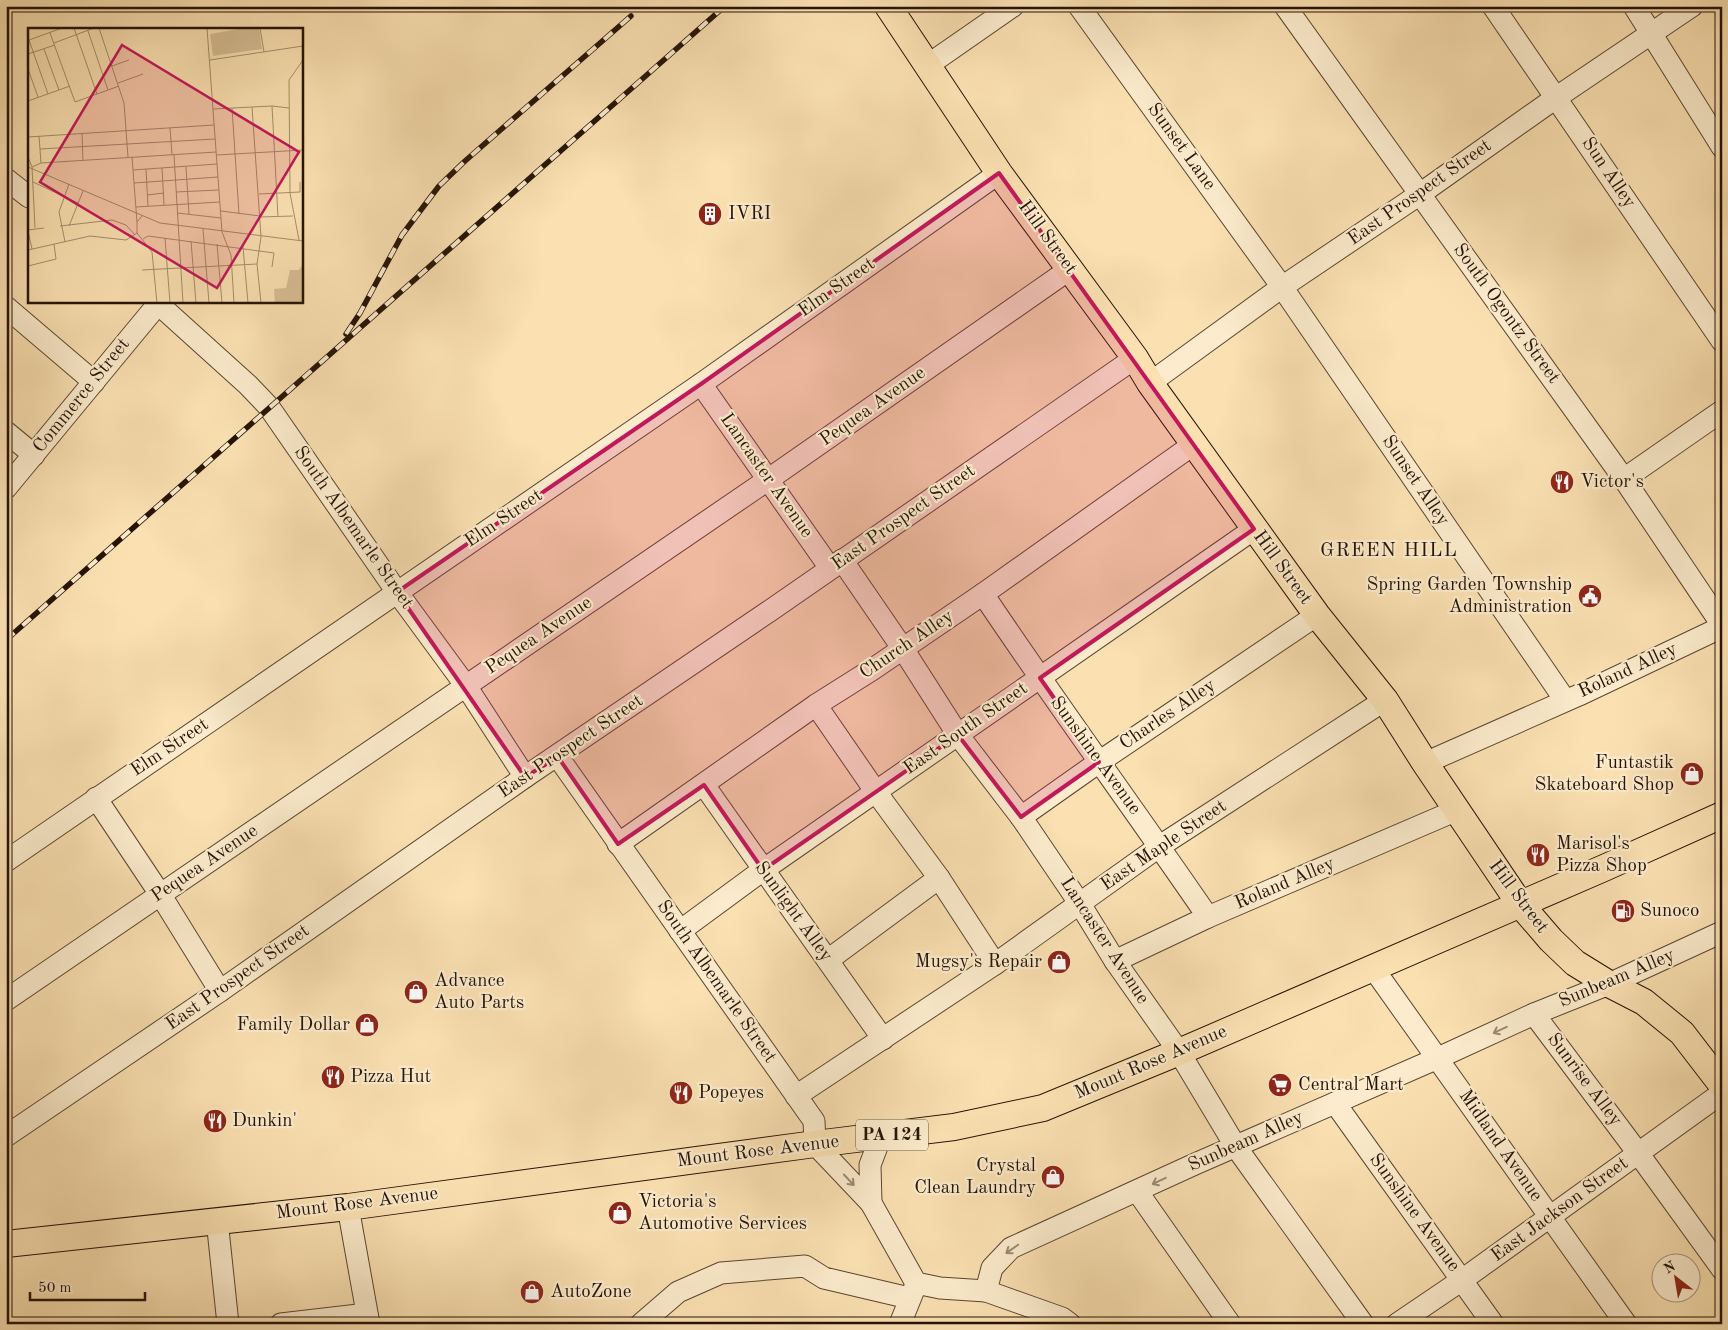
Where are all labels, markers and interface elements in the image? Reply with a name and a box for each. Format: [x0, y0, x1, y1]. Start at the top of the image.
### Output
inset map [28, 28, 302, 302]
street label: Sunset Lane [1143, 100, 1219, 194]
street label: Sun Alley [1577, 134, 1639, 212]
street label: East Prospect Street [1345, 136, 1495, 250]
street label: Hill Street [1014, 198, 1080, 278]
building icon: IVRI [697, 201, 723, 227]
place label: IVRI [728, 205, 771, 224]
street label: South Ogontz Street [1449, 241, 1563, 387]
street label: Elm Street [795, 255, 879, 321]
street label: Commerce Street [30, 335, 134, 457]
street label: Pequea Avenue [817, 364, 929, 450]
street label: Lancaster Avenue [716, 410, 816, 542]
street label: Sunset Alley [1378, 432, 1452, 530]
street label: South Albemarle Street [290, 443, 416, 613]
street label: East Prospect Street [829, 461, 979, 575]
restaurant icon: Victor's [1549, 469, 1575, 495]
place label: Victor's [1580, 473, 1644, 492]
street label: Elm Street [462, 486, 546, 552]
street label: Hill Street [1249, 528, 1315, 608]
district label: GREEN HILL [1320, 541, 1458, 561]
place label: Spring Garden Township Administration [1367, 576, 1572, 617]
public building icon: Spring Garden Township Administration [1577, 583, 1603, 609]
street label: Pequea Avenue [482, 593, 596, 679]
street label: Church Alley [857, 607, 957, 683]
street label: Roland Alley [1576, 640, 1680, 702]
street label: Charles Alley [1117, 676, 1219, 754]
street label: East South Street [900, 679, 1032, 779]
street label: East Prospect Street [495, 692, 647, 802]
street label: Sunshine Avenue [1046, 694, 1144, 818]
street label: Elm Street [128, 715, 212, 781]
place label: Funtastik Skateboard Shop [1535, 754, 1674, 795]
shop icon: Funtastik Skateboard Shop [1679, 761, 1705, 787]
street label: East Maple Street [1098, 797, 1230, 895]
street label: Pequea Avenue [148, 821, 262, 907]
place label: Marisol's Pizza Shop [1556, 835, 1647, 876]
restaurant icon: Marisol's Pizza Shop [1525, 842, 1551, 868]
street label: Roland Alley [1232, 854, 1338, 914]
street label: Hill Street [1485, 857, 1551, 937]
street label: Sunlight Alley [750, 858, 836, 966]
street label: Lancaster Avenue [1056, 874, 1152, 1008]
street label: South Albemarle Street [653, 897, 779, 1067]
fuel station icon: Sunoco [1610, 898, 1636, 924]
place label: Sunoco [1640, 902, 1699, 921]
street label: East Prospect Street [163, 921, 313, 1035]
street label: Sunbeam Alley [1556, 946, 1678, 1012]
shop icon: Mugsy's Repair [1046, 949, 1072, 975]
place label: Mugsy's Repair [915, 953, 1042, 972]
place label: Advance Auto Parts [434, 972, 524, 1013]
shop icon: Advance Auto Parts [403, 979, 429, 1005]
shop icon: Family Dollar [354, 1012, 380, 1038]
place label: Family Dollar [237, 1016, 350, 1035]
street label: Mount Rose Avenue [1072, 1022, 1230, 1104]
one-way arrow [1493, 1025, 1508, 1035]
street label: Sunrise Alley [1543, 1030, 1625, 1130]
restaurant icon: Pizza Hut [320, 1064, 346, 1090]
place label: Pizza Hut [350, 1068, 431, 1087]
supermarket icon: Central Mart [1267, 1072, 1293, 1098]
place label: Central Mart [1298, 1076, 1404, 1095]
restaurant icon: Popeyes [668, 1080, 694, 1106]
place label: Popeyes [698, 1084, 764, 1103]
street label: Midland Avenue [1455, 1087, 1545, 1205]
restaurant icon: Dunkin' [202, 1108, 228, 1134]
street label: Sunbeam Alley [1185, 1108, 1307, 1176]
place label: Dunkin' [232, 1112, 297, 1131]
road number: PA 124 [856, 1120, 928, 1150]
street label: Mount Rose Avenue [676, 1133, 840, 1171]
street label: Sunshine Avenue [1365, 1151, 1463, 1275]
street label: East Jackson Street [1488, 1154, 1632, 1266]
place label: Crystal Clean Laundry [914, 1157, 1036, 1198]
shop icon: Crystal Clean Laundry [1040, 1164, 1066, 1190]
one-way arrow [843, 1173, 855, 1186]
one-way arrow [1152, 1176, 1167, 1186]
street label: Mount Rose Avenue [275, 1185, 439, 1223]
place label: Victoria's Automotive Services [638, 1193, 807, 1234]
shop icon: Victoria's Automotive Services [607, 1200, 633, 1226]
one-way arrow [1005, 1244, 1019, 1254]
north arrow [1650, 1252, 1700, 1302]
text: N [1662, 1259, 1678, 1276]
scale bar [30, 1270, 145, 1302]
shop icon: AutoZone [519, 1279, 545, 1305]
text: 50 m [38, 1281, 72, 1296]
place label: AutoZone [550, 1283, 632, 1302]

